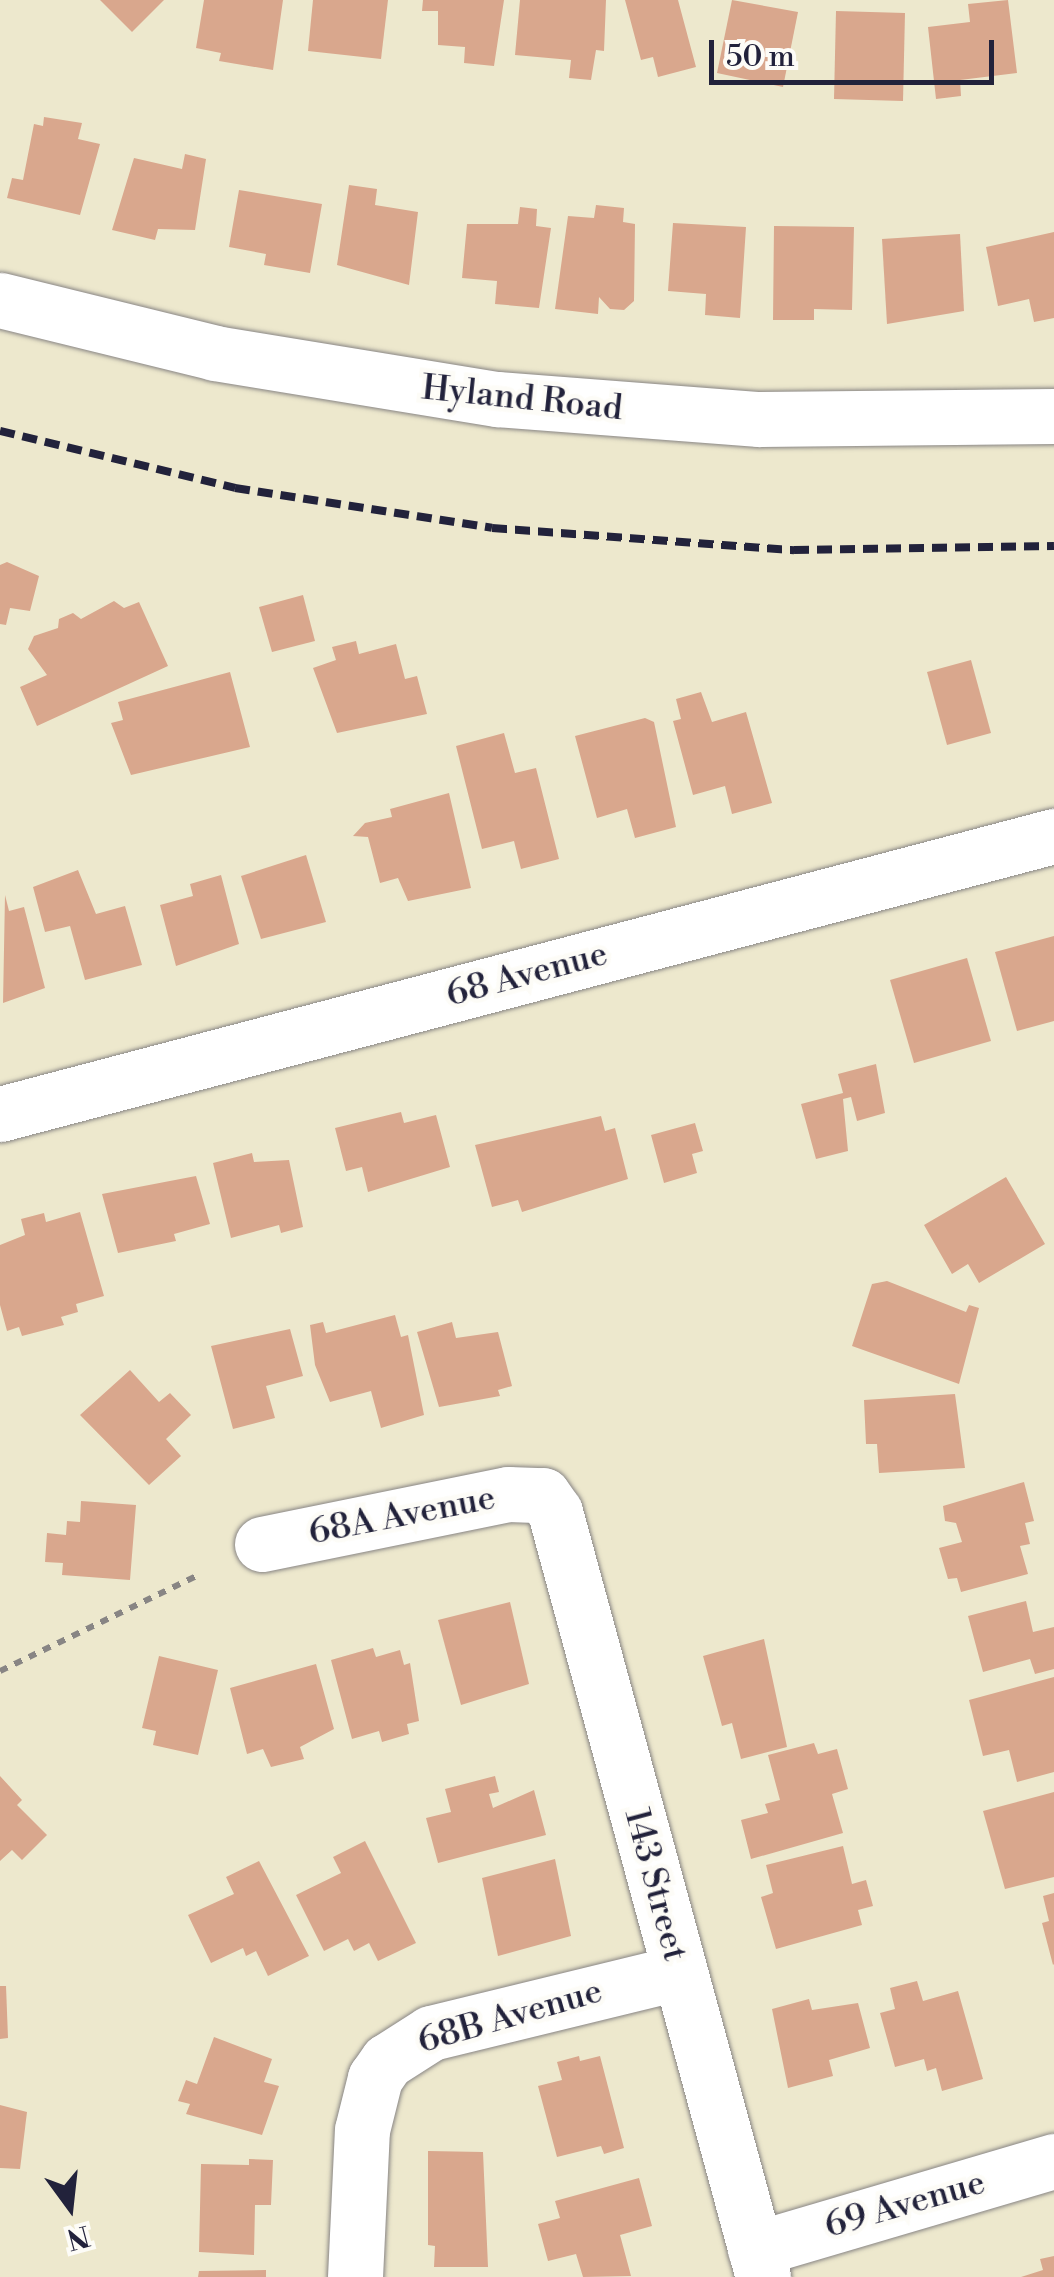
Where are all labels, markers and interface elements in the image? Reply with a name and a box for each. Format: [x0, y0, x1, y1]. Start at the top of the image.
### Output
scale bar [714, 20, 999, 82]
text: 50 m [726, 38, 795, 76]
street label: Hyland Road [419, 368, 625, 430]
street label: 68 Avenue [442, 933, 612, 1017]
street label: 68A Avenue [305, 1477, 499, 1555]
street label: 143 Street [615, 1804, 695, 1966]
street label: 68B Avenue [413, 1971, 607, 2063]
north arrow [20, 2157, 120, 2257]
street label: 69 Avenue [820, 2162, 990, 2248]
text: N [63, 2217, 93, 2256]

